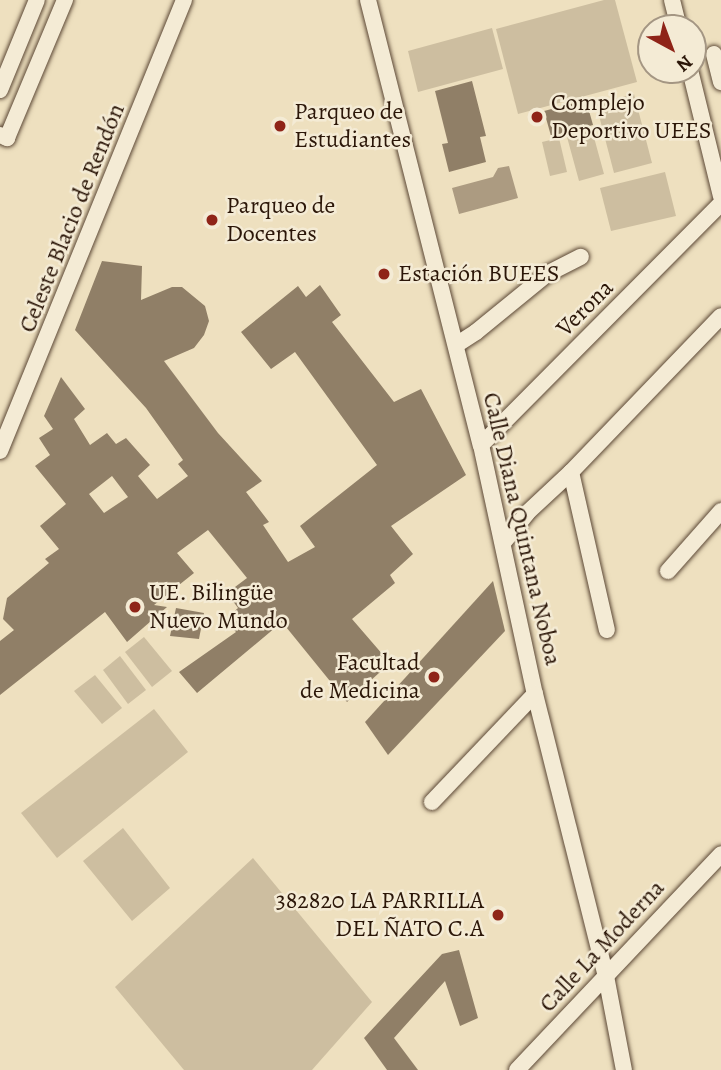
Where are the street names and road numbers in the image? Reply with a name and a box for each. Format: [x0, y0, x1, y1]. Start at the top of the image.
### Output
street label: Celeste Blacio de Rendón [13, 99, 131, 337]
street label: Verona [550, 273, 620, 343]
street label: Calle Diana Quintana Noboa [477, 390, 567, 668]
street label: Calle La Moderna [533, 874, 671, 1018]

